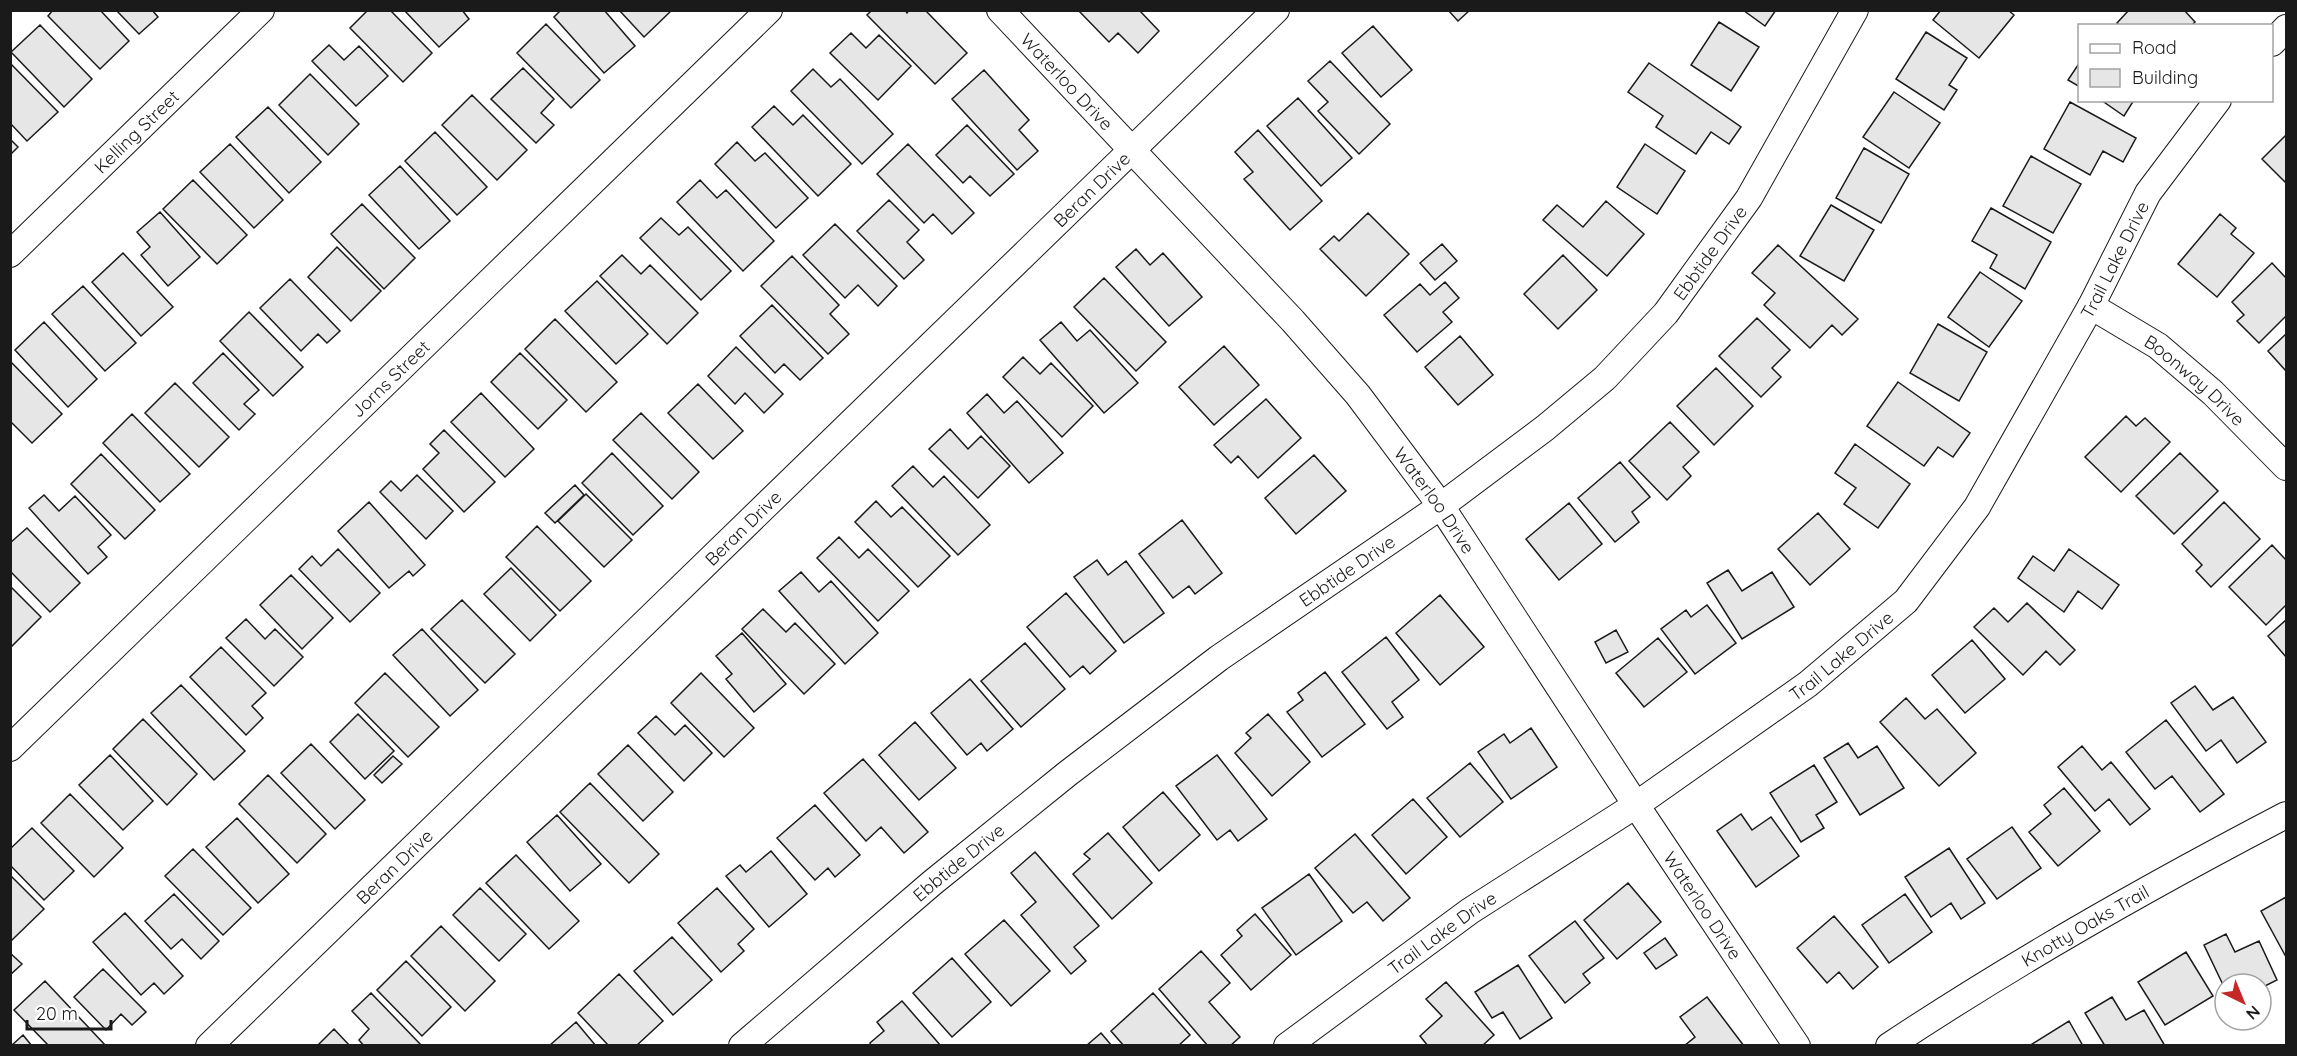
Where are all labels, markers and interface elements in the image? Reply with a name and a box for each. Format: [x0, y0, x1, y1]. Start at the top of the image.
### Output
legend [2078, 24, 2273, 102]
street label: Waterloo Drive [1016, 28, 1119, 135]
text: Road [2132, 36, 2177, 59]
text: Building [2132, 66, 2198, 89]
street label: Kelling Street [89, 85, 184, 178]
street label: Beran Drive [1048, 147, 1135, 232]
street label: Trail Lake Drive [2075, 197, 2154, 322]
street label: Ebbtide Drive [1668, 201, 1752, 304]
street label: Boonway Drive [2141, 329, 2250, 430]
street label: Jorns Street [346, 335, 434, 422]
street label: Waterloo Drive [1389, 442, 1480, 558]
street label: Beran Drive [700, 485, 786, 570]
street label: Ebbtide Drive [1294, 530, 1399, 611]
street label: Trail Lake Drive [1784, 606, 1898, 705]
street label: Ebbtide Drive [908, 818, 1009, 906]
street label: Beran Drive [351, 824, 437, 909]
street label: Waterloo Drive [1659, 847, 1747, 964]
street label: Knotty Oaks Trail [2017, 880, 2153, 971]
street label: Trail Lake Drive [1383, 886, 1501, 979]
north arrow [2213, 972, 2273, 1032]
scale bar [27, 993, 111, 1031]
text: 20 m [36, 1002, 78, 1025]
text: N [2242, 1002, 2264, 1024]

